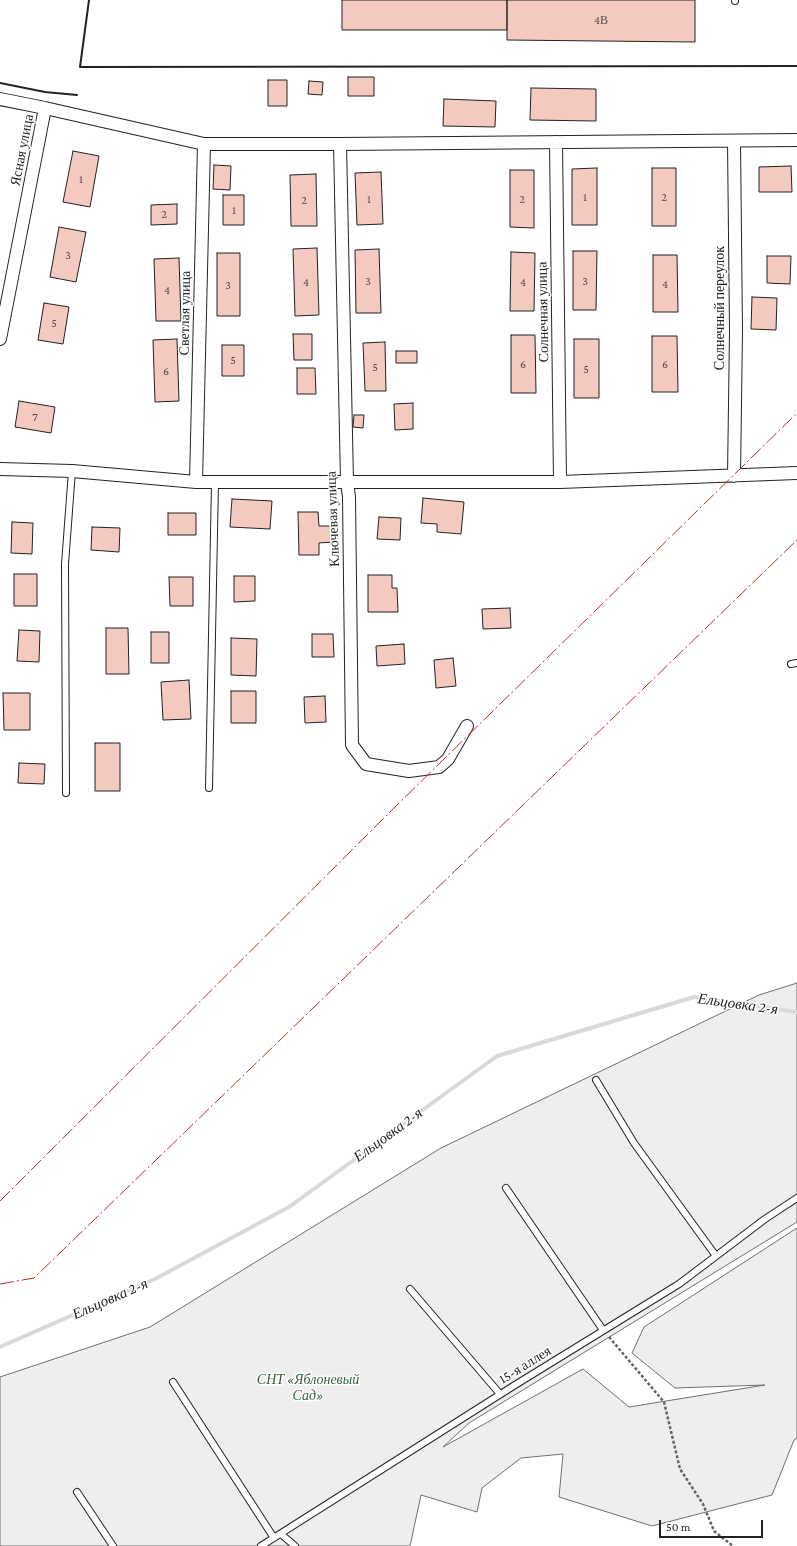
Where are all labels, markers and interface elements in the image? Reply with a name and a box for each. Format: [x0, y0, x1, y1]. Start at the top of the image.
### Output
house number: 4В [594, 13, 608, 27]
street label: Ясная улица [7, 113, 37, 187]
house number: 1 [79, 172, 83, 186]
house number: 1 [583, 190, 587, 204]
house number: 2 [661, 190, 667, 204]
house number: 1 [367, 192, 371, 206]
house number: 2 [519, 192, 525, 206]
house number: 2 [301, 193, 307, 207]
house number: 1 [232, 203, 236, 217]
house number: 2 [161, 207, 167, 221]
street label: Солнечный переулок [712, 246, 728, 370]
house number: 3 [65, 248, 71, 262]
street label: Солнечная улица [534, 261, 552, 363]
street label: Светлая улица [176, 271, 194, 355]
house number: 3 [365, 274, 371, 288]
house number: 3 [582, 274, 588, 288]
house number: 4 [303, 275, 309, 289]
house number: 4 [520, 275, 526, 289]
house number: 4 [662, 277, 668, 291]
house number: 3 [225, 278, 231, 292]
house number: 4 [164, 283, 170, 297]
house number: 5 [51, 316, 57, 330]
house number: 5 [230, 353, 236, 367]
house number: 6 [520, 357, 526, 371]
house number: 6 [662, 357, 668, 371]
house number: 5 [372, 360, 378, 374]
house number: 5 [583, 362, 589, 376]
house number: 6 [163, 364, 169, 378]
house number: 7 [32, 410, 38, 424]
street label: Ключевая улица [323, 471, 343, 567]
water label: Ельцовка 2-я [697, 989, 779, 1019]
water label: Ельцовка 2-я [350, 1104, 426, 1166]
water label: Ельцовка 2-я [69, 1274, 151, 1324]
street label: 15-я аллея [496, 1342, 554, 1388]
park label: СНТ «Яблоневый Сад» [257, 1372, 359, 1404]
scale bar [661, 1512, 765, 1538]
text: 50 m [666, 1520, 690, 1534]

